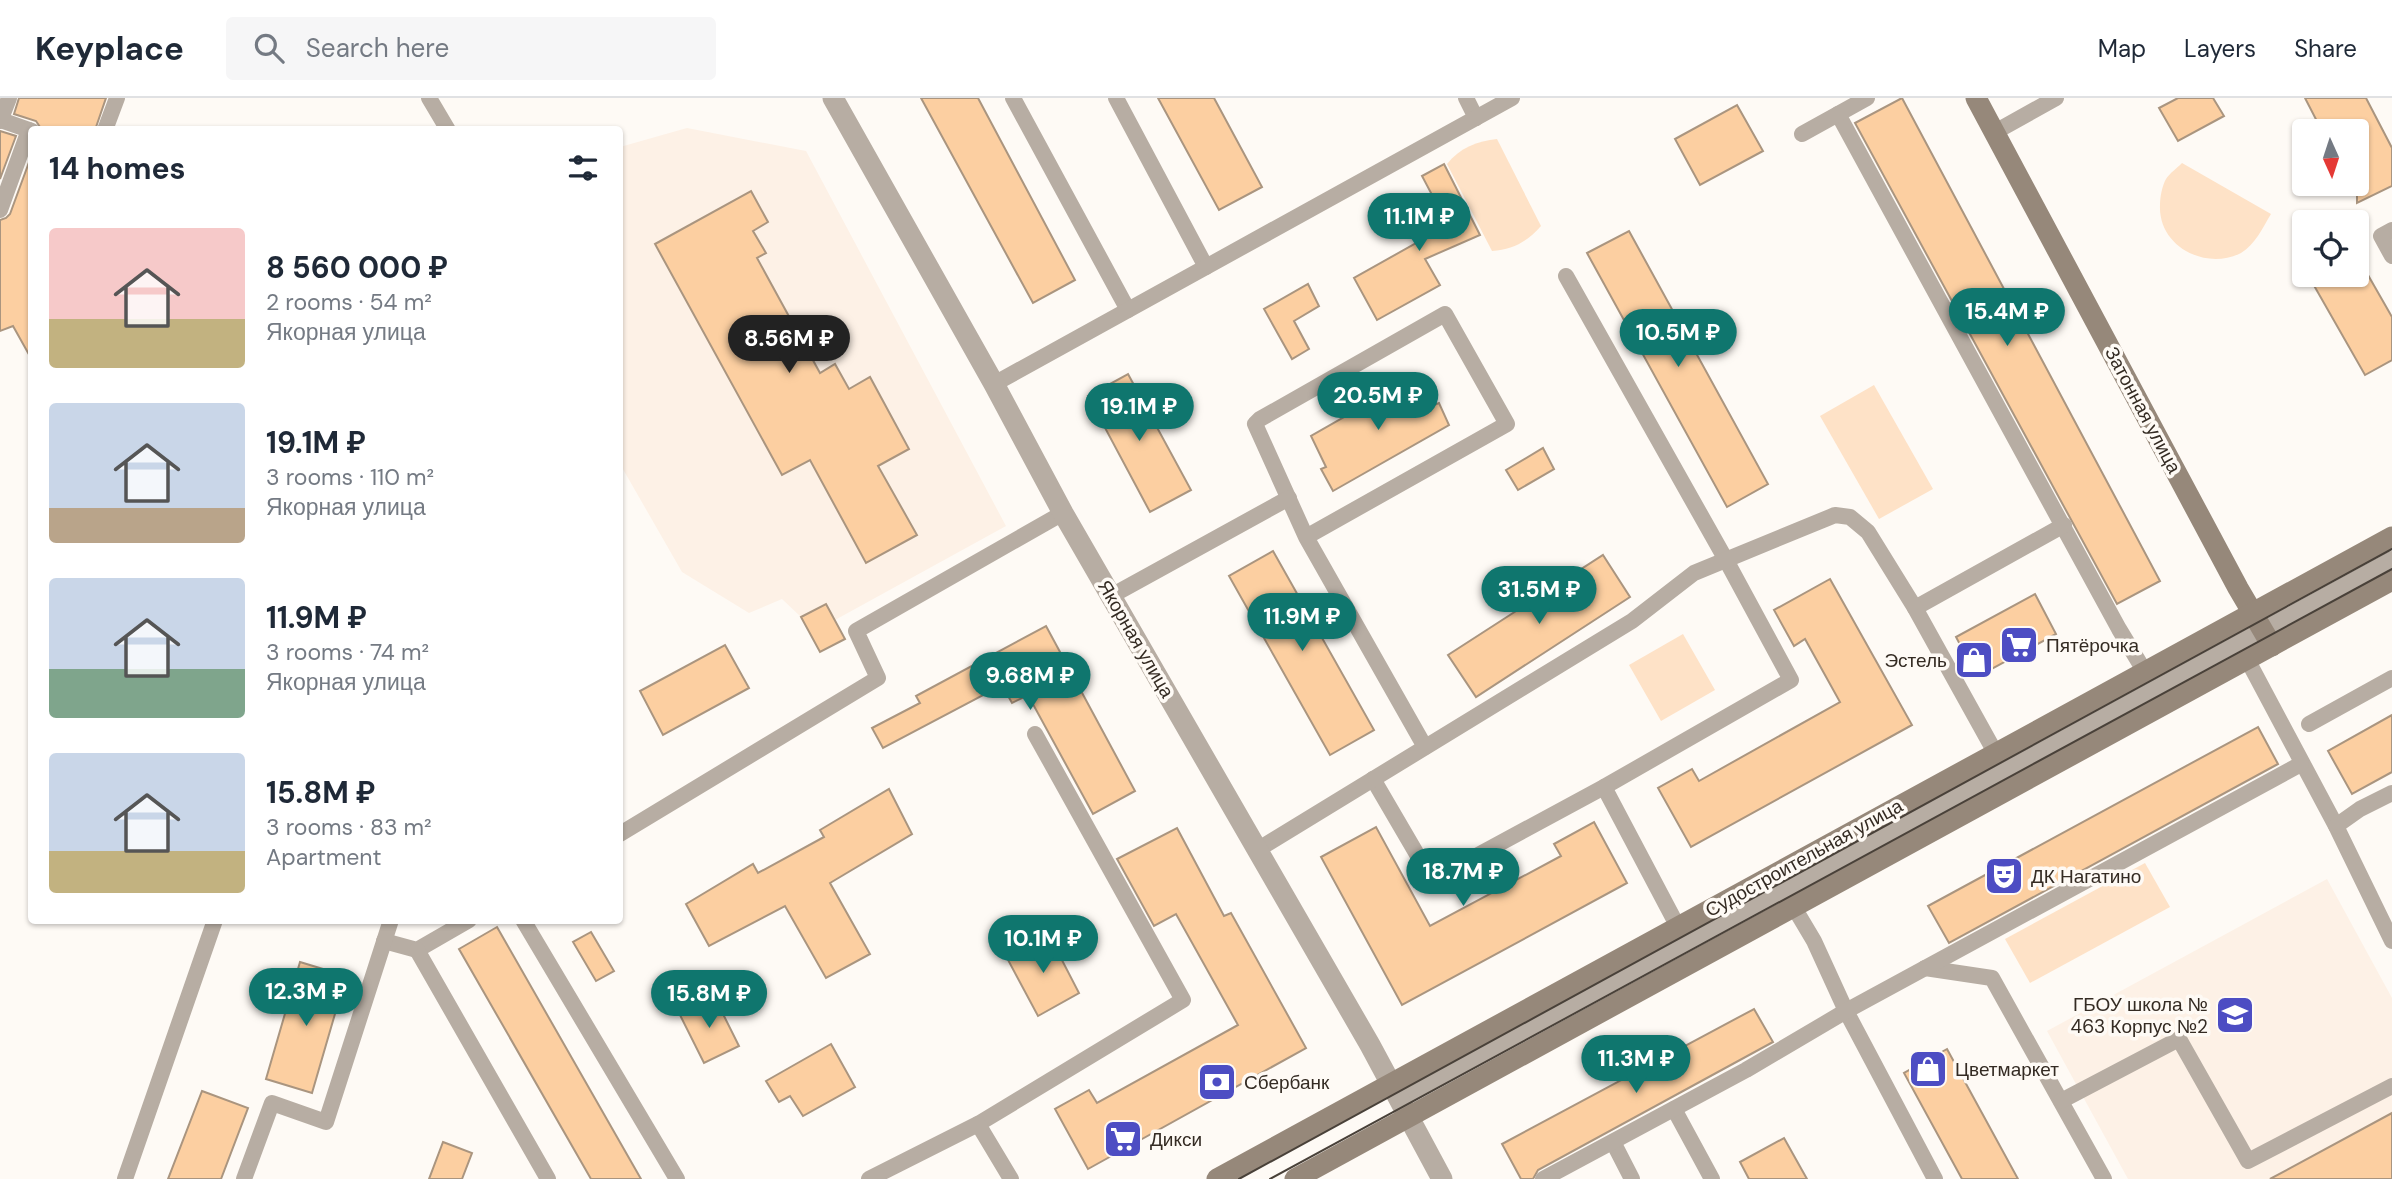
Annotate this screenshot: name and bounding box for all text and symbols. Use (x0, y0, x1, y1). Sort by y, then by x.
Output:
search box (226, 17, 716, 80)
text: Keyplace (35, 27, 184, 70)
icon: search (250, 29, 288, 67)
text: Search here (306, 31, 449, 65)
text: Map (2098, 33, 2146, 64)
text: Layers (2184, 33, 2256, 64)
text: Share (2294, 33, 2357, 64)
north arrow (2292, 119, 2370, 196)
map controls (2292, 119, 2369, 287)
text: 14 homes (49, 149, 186, 188)
icon: filters (564, 149, 602, 187)
pin: 11.1M ₽ (1354, 194, 1484, 253)
text: 11.1M ₽ (1384, 201, 1454, 231)
button: locate (2292, 210, 2369, 287)
text: 8 560 000 ₽ (266, 248, 448, 287)
icon: home (105, 256, 189, 340)
text: 2 rooms · 54 m² (266, 287, 432, 317)
pin: 15.4M ₽ (1942, 288, 2072, 348)
text: 15.4M ₽ (1965, 296, 2049, 326)
pin: 10.5M ₽ (1613, 310, 1743, 369)
pin: 8.56M ₽ (724, 316, 854, 375)
text: Якорная улица (266, 317, 426, 347)
text: 10.5M ₽ (1636, 317, 1720, 347)
text: 8.56M ₽ (744, 323, 834, 353)
street label: Затонная улица (2099, 342, 2187, 478)
pin: 20.5M ₽ (1313, 372, 1443, 432)
text: 20.5M ₽ (1333, 380, 1423, 410)
pin: 19.1M ₽ (1074, 384, 1204, 443)
text: 19.1M ₽ (1101, 391, 1177, 421)
text: 19.1M ₽ (266, 423, 366, 462)
icon: home (105, 431, 189, 515)
text: 3 rooms · 110 m² (266, 462, 434, 492)
text: Якорная улица (266, 492, 426, 522)
pin: 31.5M ₽ (1474, 566, 1604, 626)
text: 31.5M ₽ (1497, 574, 1581, 604)
street label: Якорная улица (1092, 576, 1180, 703)
pin: 11.9M ₽ (1237, 594, 1367, 653)
text: 11.9M ₽ (266, 598, 367, 637)
text: 11.9M ₽ (1263, 601, 1341, 631)
icon: home (105, 606, 189, 690)
supermarket icon: Пятёрочка (1998, 624, 2040, 666)
place label: Пятёрочка (2046, 633, 2140, 658)
text: 3 rooms · 74 m² (266, 637, 429, 667)
shop icon: Эстель (1953, 639, 1995, 681)
place label: Эстель (1884, 648, 1947, 673)
pin: 9.68M ₽ (965, 652, 1095, 712)
text: 9.68M ₽ (986, 660, 1075, 690)
text: Якорная улица (266, 667, 426, 697)
text: 15.8M ₽ (266, 773, 375, 812)
icon: home (105, 781, 189, 865)
street label: Судостроительная улица (1701, 793, 1908, 923)
text: 3 rooms · 83 m² (266, 812, 432, 842)
text: Apartment (266, 842, 381, 872)
pin: 18.7M ₽ (1398, 848, 1528, 908)
theatre icon: ДК Нагатино (1983, 855, 2025, 897)
text: 18.7M ₽ (1422, 856, 1504, 886)
place label: ДК Нагатино (2031, 864, 2141, 889)
pin: 10.1M ₽ (978, 916, 1108, 975)
text: 10.1M ₽ (1004, 923, 1082, 953)
pin: 12.3M ₽ (241, 968, 371, 1028)
pin: 15.8M ₽ (644, 970, 774, 1030)
text: 12.3M ₽ (265, 976, 347, 1006)
text: 15.8M ₽ (667, 978, 751, 1008)
place label: ГБОУ школа № 463 Корпус №2 (2071, 992, 2208, 1039)
school or university icon: ГБОУ школа № 463 Корпус №2 (2214, 994, 2256, 1036)
pin: 11.3M ₽ (1571, 1035, 1701, 1095)
text: 11.3M ₽ (1597, 1043, 1675, 1073)
shop icon: Цветмаркет (1907, 1048, 1949, 1090)
place label: Цветмаркет (1955, 1057, 2059, 1082)
bank icon: Сбербанк (1196, 1061, 1238, 1103)
place label: Сбербанк (1244, 1070, 1330, 1095)
supermarket icon: Дикси (1102, 1118, 1144, 1160)
place label: Дикси (1150, 1127, 1202, 1152)

